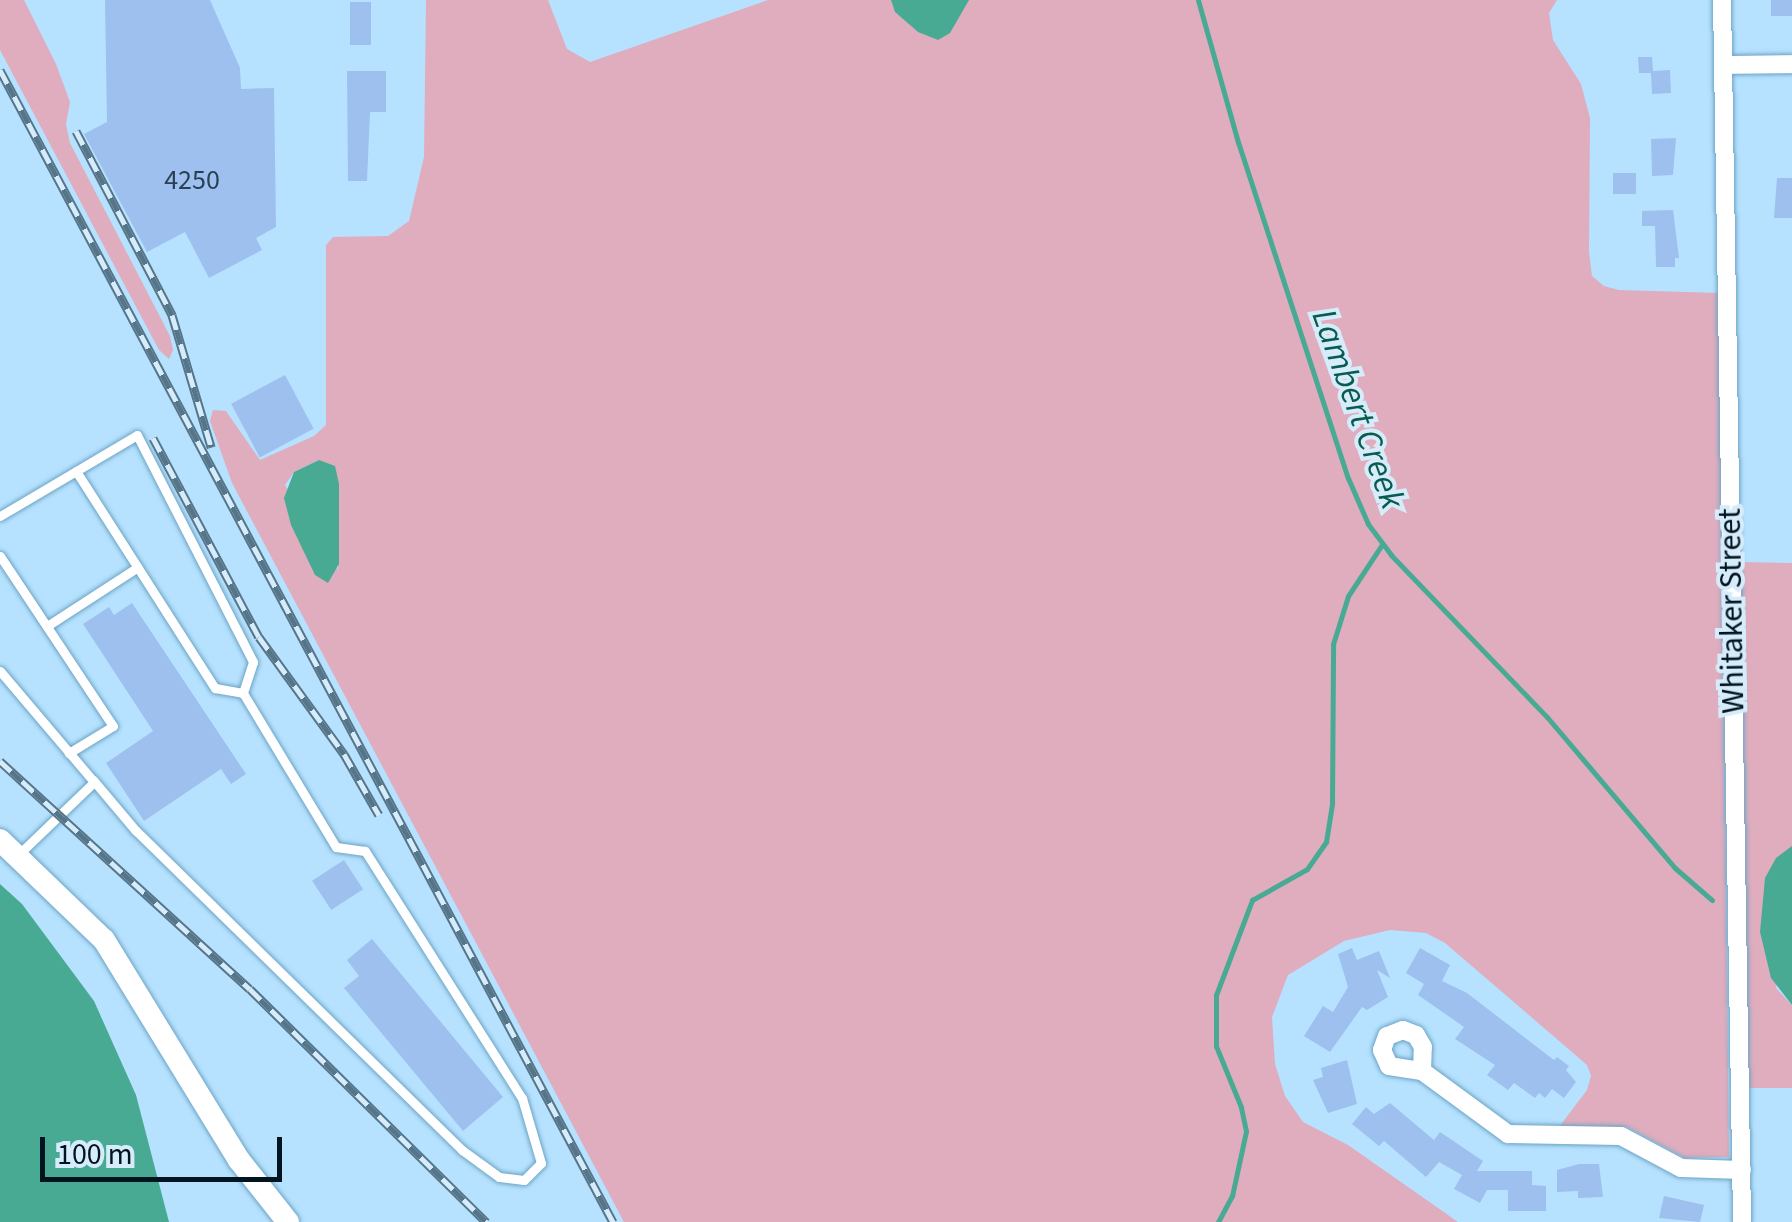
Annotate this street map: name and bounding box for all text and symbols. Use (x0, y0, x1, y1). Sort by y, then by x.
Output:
house number: 4250 (164, 163, 220, 197)
water label: Lambert Creek (1302, 303, 1414, 515)
street label: Whitaker Street (1711, 508, 1753, 714)
scale bar (45, 1117, 288, 1179)
text: 100 m (57, 1133, 133, 1176)

